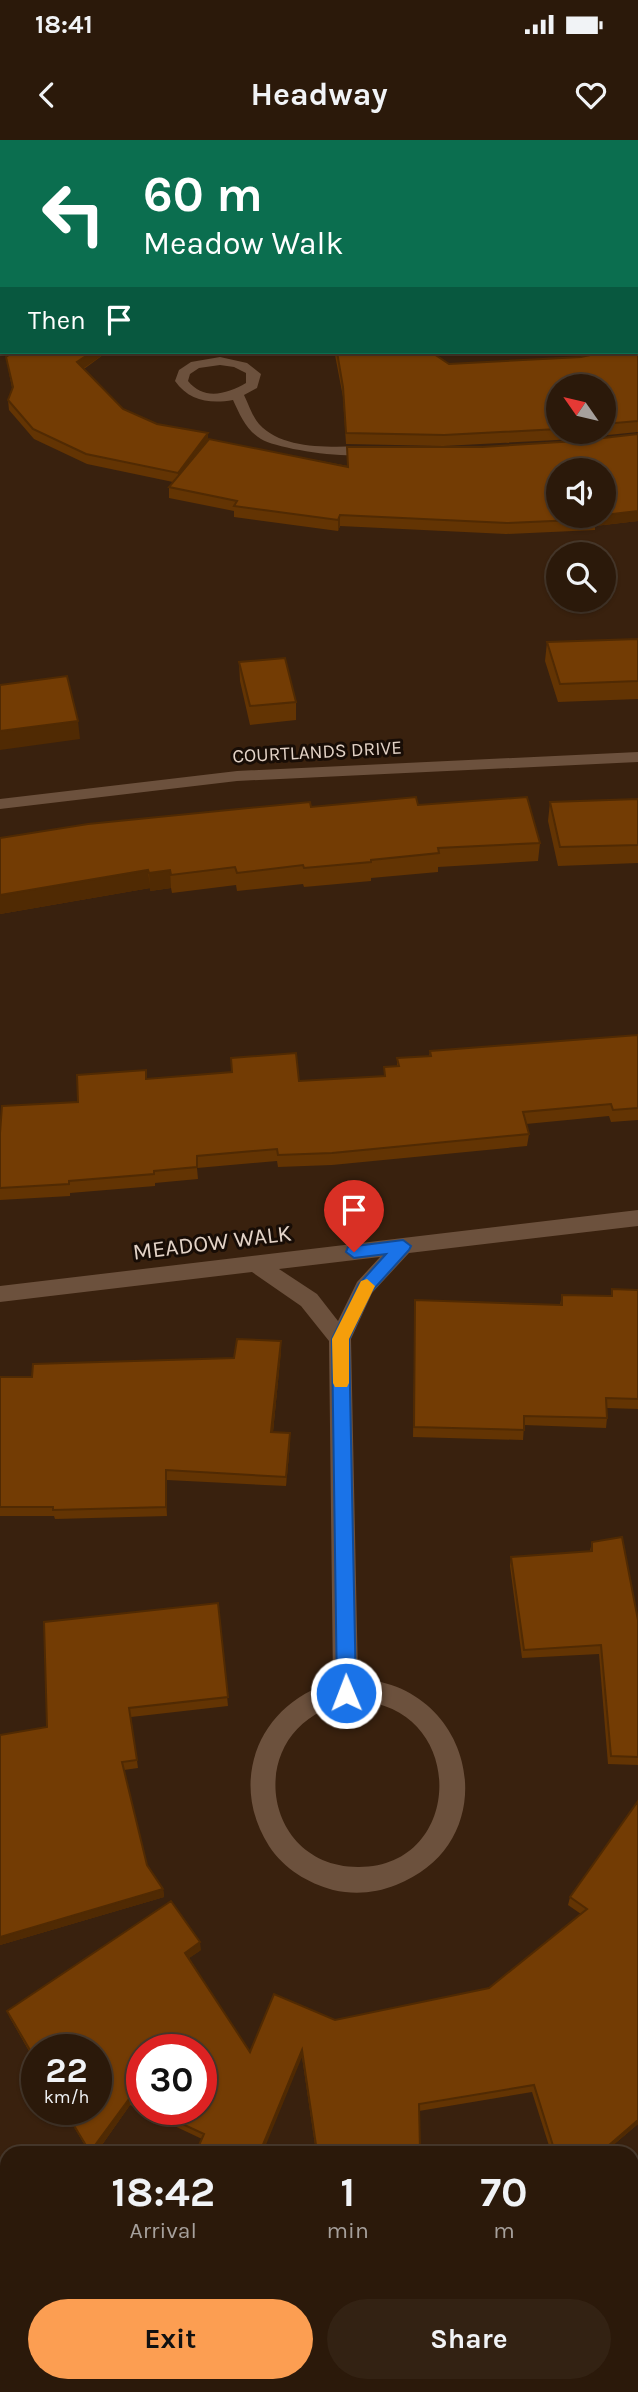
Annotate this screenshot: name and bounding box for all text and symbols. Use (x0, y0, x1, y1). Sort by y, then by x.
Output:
text: 18:41 (35, 9, 93, 40)
icon: back (28, 76, 66, 114)
text: Headway (251, 76, 388, 113)
icon: heart (572, 76, 610, 114)
text: 60 m (143, 166, 263, 223)
icon: left (28, 168, 119, 259)
text: Meadow Walk (143, 225, 344, 262)
icon: arrive (100, 301, 138, 339)
text: Then (28, 305, 86, 336)
north arrow (546, 374, 616, 444)
map controls (546, 374, 616, 612)
button: sound (546, 458, 616, 528)
button: search (546, 542, 616, 612)
street label: COURTLANDS DRIVE (232, 737, 402, 767)
pin (324, 1180, 384, 1252)
icon: arrive (335, 1191, 373, 1229)
street label: MEADOW WALK (131, 1219, 293, 1266)
position arrow (309, 1656, 383, 1730)
speed limit sign: 30 (126, 2034, 217, 2125)
text: 22 (45, 2050, 88, 2091)
text: km/h (44, 2086, 89, 2108)
text: 18:42 (111, 2167, 215, 2217)
text: 1 (340, 2167, 355, 2217)
text: 70 (480, 2167, 528, 2217)
text: Arrival (130, 2217, 197, 2244)
text: min (327, 2217, 369, 2244)
text: m (493, 2217, 515, 2244)
button: Exit (28, 2299, 313, 2379)
button: Share (327, 2299, 611, 2379)

